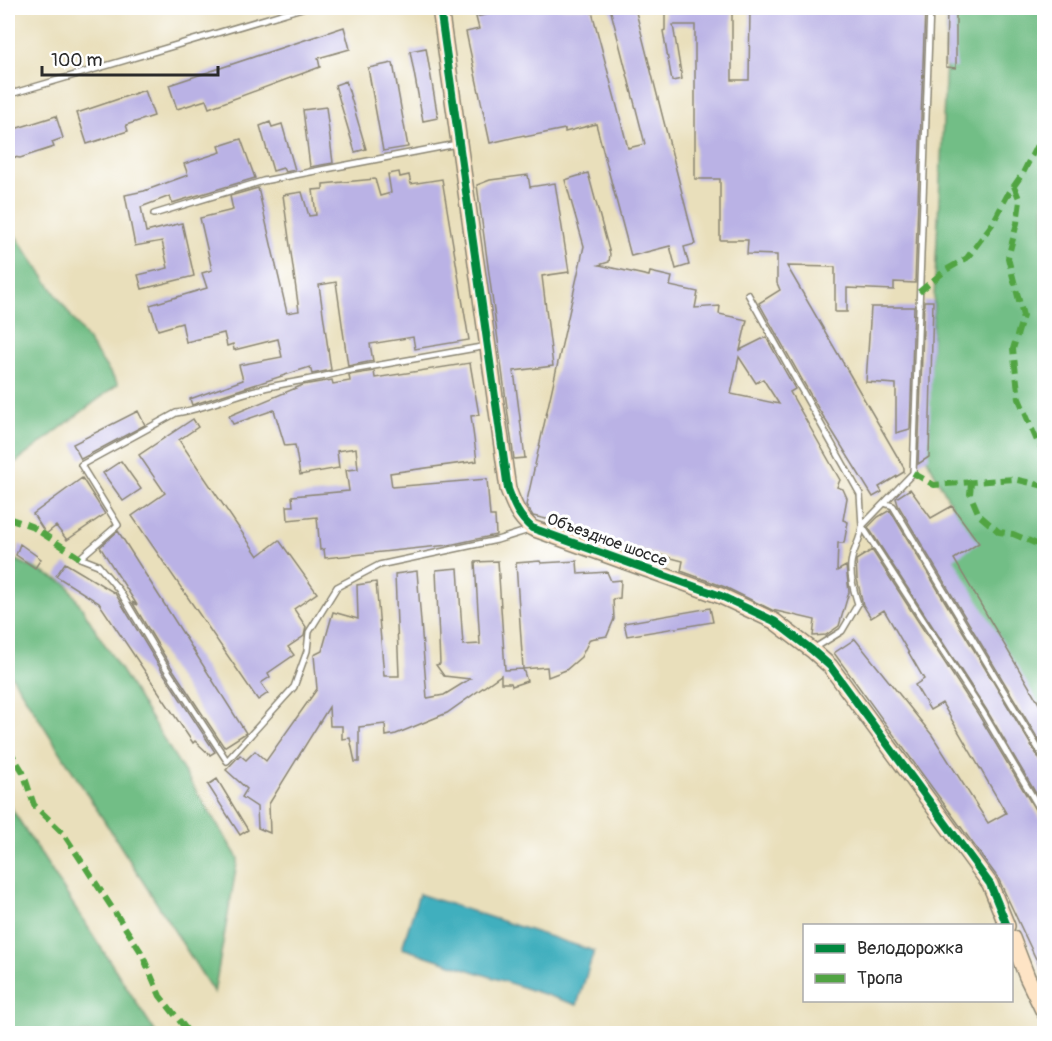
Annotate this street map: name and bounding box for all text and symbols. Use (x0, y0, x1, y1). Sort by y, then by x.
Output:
scale bar (42, 39, 218, 77)
text: 100 m (51, 49, 103, 72)
street label: Объездное шоссе (544, 509, 670, 571)
legend (803, 924, 1013, 1002)
text: Велодорожка (857, 937, 963, 960)
text: Тропа (857, 967, 903, 990)

